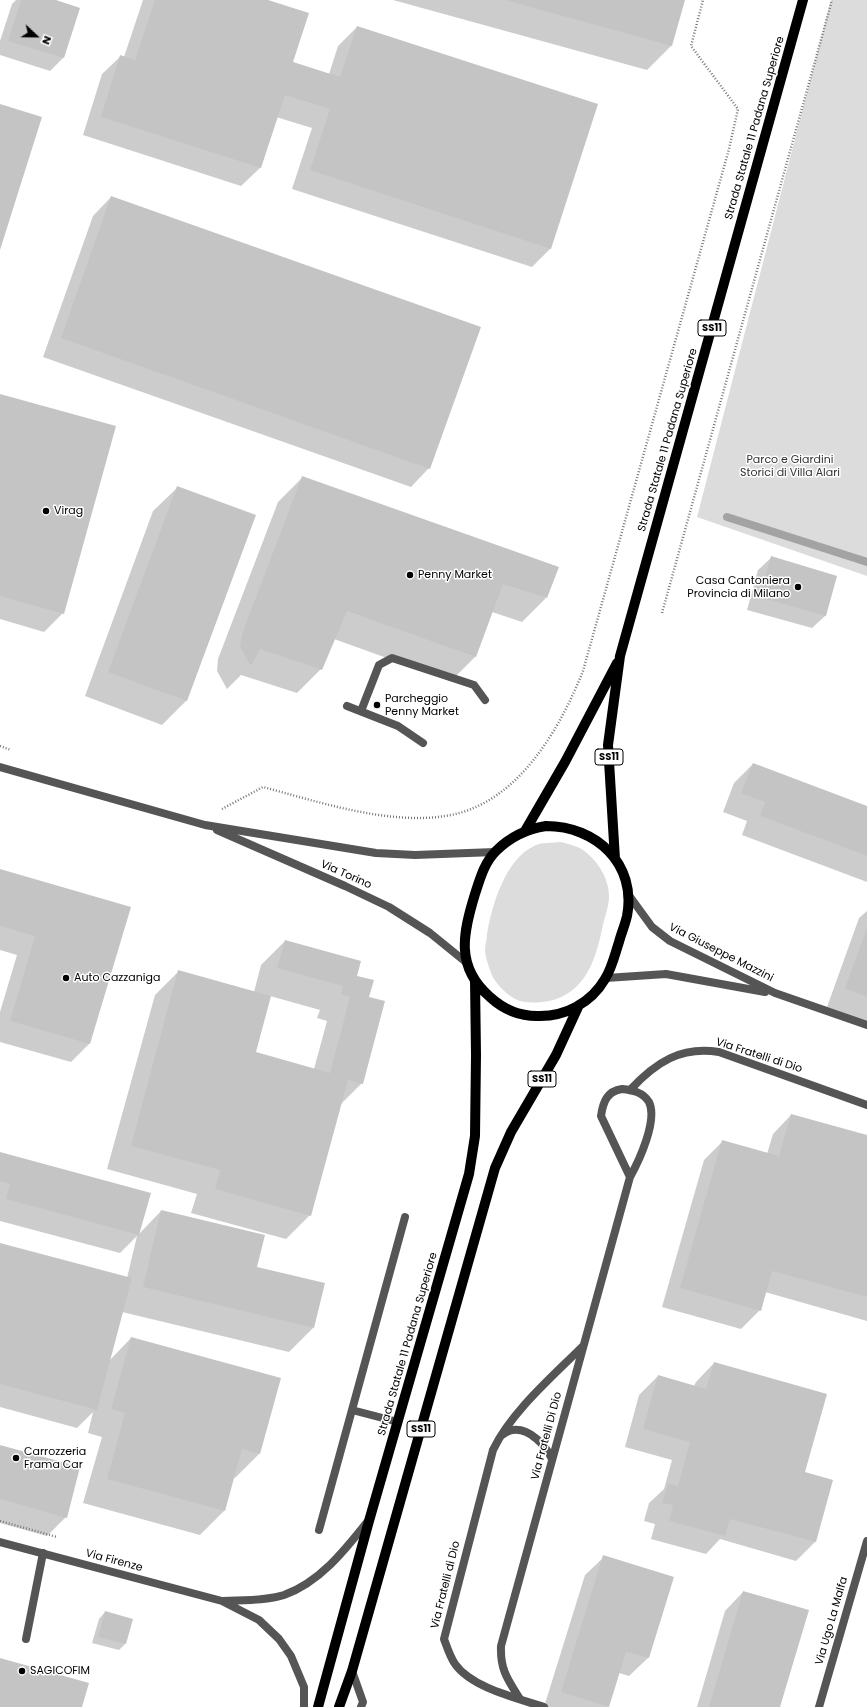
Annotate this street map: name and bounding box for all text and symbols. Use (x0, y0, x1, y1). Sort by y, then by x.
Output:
north arrow (16, 16, 56, 56)
text: N (38, 34, 56, 47)
street label: Strada Statale 11 Padana Superiore (722, 35, 788, 221)
road number: SS11 (698, 320, 726, 336)
street label: Strada Statale 11 Padana Superiore (635, 347, 701, 533)
park label: Parco e Giardini Storici di Villa Alari (740, 453, 840, 479)
place label: Virag (54, 504, 83, 518)
marker: Virag (41, 506, 51, 516)
place label: Penny Market (418, 568, 492, 582)
marker: Penny Market (405, 570, 415, 580)
place label: Casa Cantoniera Provincia di Milano (687, 574, 790, 600)
marker: Casa Cantoniera Provincia di Milano (793, 582, 803, 592)
place label: Parcheggio Penny Market (385, 692, 459, 718)
marker: Parcheggio Penny Market (372, 700, 382, 710)
road number: SS11 (595, 749, 623, 765)
street label: Via Torino (318, 858, 374, 892)
street label: Via Giuseppe Mazzini (667, 921, 775, 985)
place label: Auto Cazzaniga (74, 971, 160, 985)
marker: Auto Cazzaniga (61, 973, 71, 983)
street label: Via Fratelli di Dio (714, 1036, 804, 1076)
road number: SS11 (528, 1071, 556, 1087)
street label: Strada Statale 11 Padana Superiore (375, 1251, 441, 1437)
street label: Via Fratelli Di Dio (529, 1391, 565, 1481)
road number: SS11 (407, 1421, 435, 1437)
place label: Carrozzeria Frama Car (24, 1445, 86, 1471)
marker: Carrozzeria Frama Car (11, 1453, 21, 1463)
street label: Via Fratelli di Dio (429, 1540, 463, 1630)
street label: Via Firenze (84, 1547, 144, 1575)
street label: Via Ugo La Malfa (813, 1575, 851, 1667)
place label: SAGICOFIM (30, 1664, 90, 1678)
marker: SAGICOFIM (17, 1666, 27, 1676)

